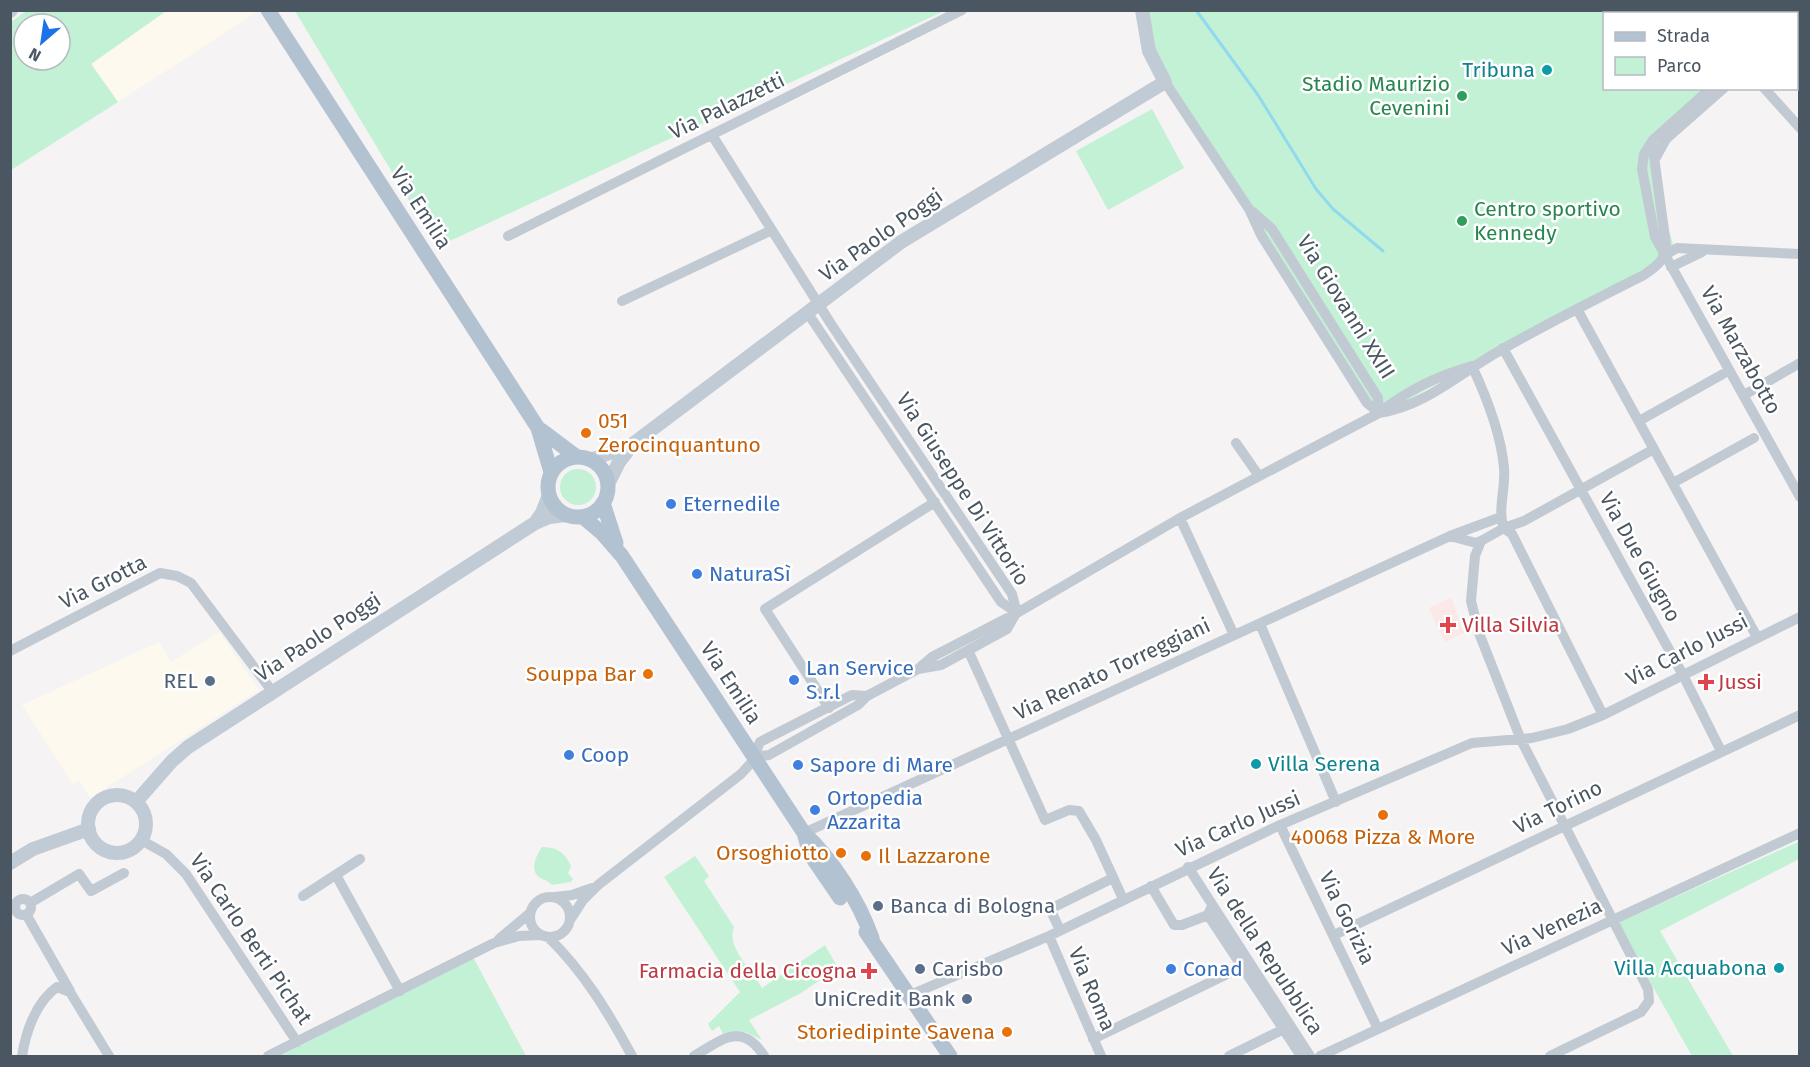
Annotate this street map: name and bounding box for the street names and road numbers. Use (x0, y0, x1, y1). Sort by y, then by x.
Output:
street label: Via Palazzetti (665, 67, 789, 145)
street label: Via Emilia (385, 162, 457, 254)
street label: Via Paolo Poggi (814, 183, 948, 287)
street label: Via Giovanni XXIII (1291, 230, 1401, 384)
street label: Via Marzabotto (1695, 281, 1787, 419)
street label: Via Giuseppe Di Vittorio (891, 387, 1035, 591)
street label: Via Due Giugno (1594, 488, 1686, 626)
street label: Via Grotta (55, 549, 151, 615)
street label: Via Paolo Poggi (250, 587, 386, 687)
street label: Via Carlo Jussi (1622, 608, 1752, 692)
street label: Via Renato Torreggiani (1010, 612, 1214, 726)
street label: Via Emilia (695, 637, 767, 729)
street label: Via Torino (1510, 774, 1606, 840)
street label: Via Carlo Jussi (1172, 785, 1304, 863)
street label: Via Carlo Berti Pichat (184, 849, 318, 1030)
street label: Via della Repubblica (1201, 862, 1329, 1040)
street label: Via Gorizia (1313, 867, 1381, 969)
street label: Via Venezia (1498, 893, 1606, 961)
street label: Via Roma (1063, 943, 1121, 1035)

